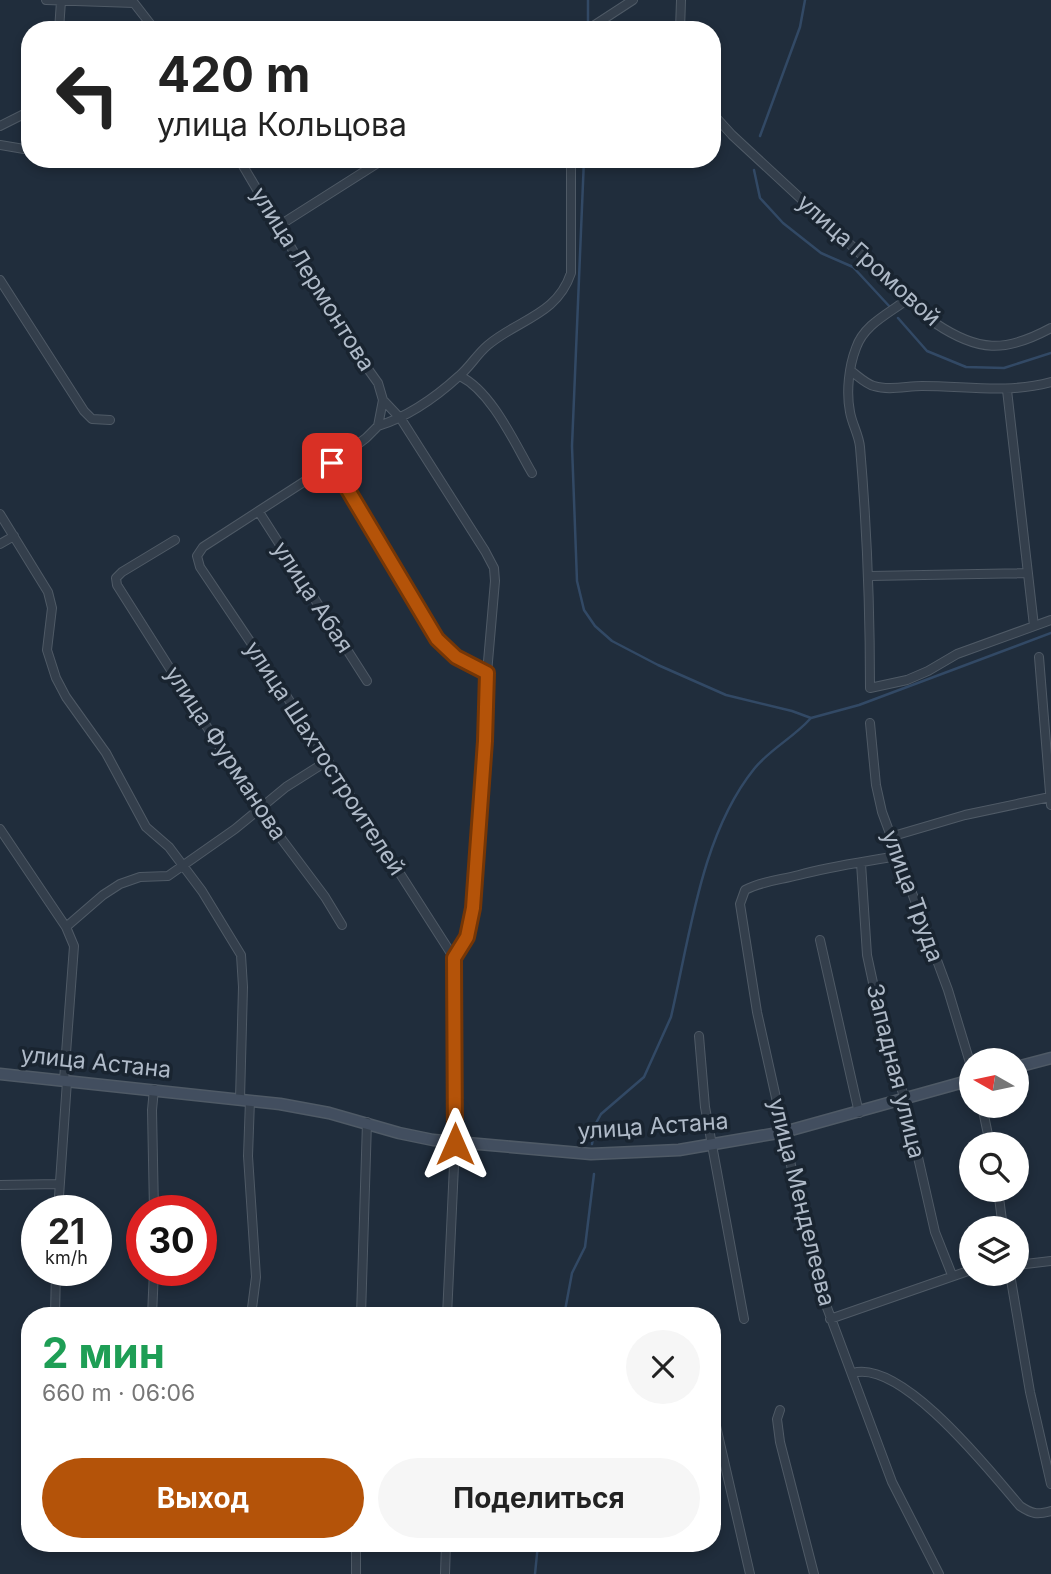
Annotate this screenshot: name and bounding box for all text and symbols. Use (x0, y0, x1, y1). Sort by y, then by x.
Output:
text: 420 m (157, 45, 310, 104)
icon: left (42, 49, 133, 140)
text: улица Кольцова (157, 105, 407, 144)
street label: улица Лермонтова (245, 182, 381, 376)
street label: улица Громовой (791, 188, 947, 332)
pin (302, 433, 362, 493)
icon: arrive (313, 444, 351, 482)
street label: улица Абая (267, 536, 359, 658)
street label: улица Шахтостроителей (239, 636, 411, 880)
street label: улица Фурманова (159, 661, 293, 845)
street label: улица Труда (876, 826, 950, 966)
street label: Западная улица (861, 981, 931, 1161)
street label: улица Астана (19, 1040, 173, 1084)
north arrow (959, 1048, 1029, 1118)
map controls (959, 1048, 1029, 1286)
street label: улица Менделеева (763, 1095, 841, 1309)
position arrow (418, 1107, 492, 1181)
street label: улица Астана (577, 1107, 729, 1145)
button: search (959, 1132, 1029, 1202)
speed limit sign: 30 (126, 1195, 217, 1286)
text: 21 (48, 1210, 85, 1252)
button: layers (959, 1216, 1029, 1286)
text: km/h (45, 1247, 88, 1268)
text: 2 мин (42, 1327, 165, 1378)
button: close (626, 1330, 700, 1404)
text: 660 m · 06:06 (42, 1379, 195, 1407)
button: Выход (42, 1458, 364, 1538)
button: Поделиться (378, 1458, 700, 1538)

